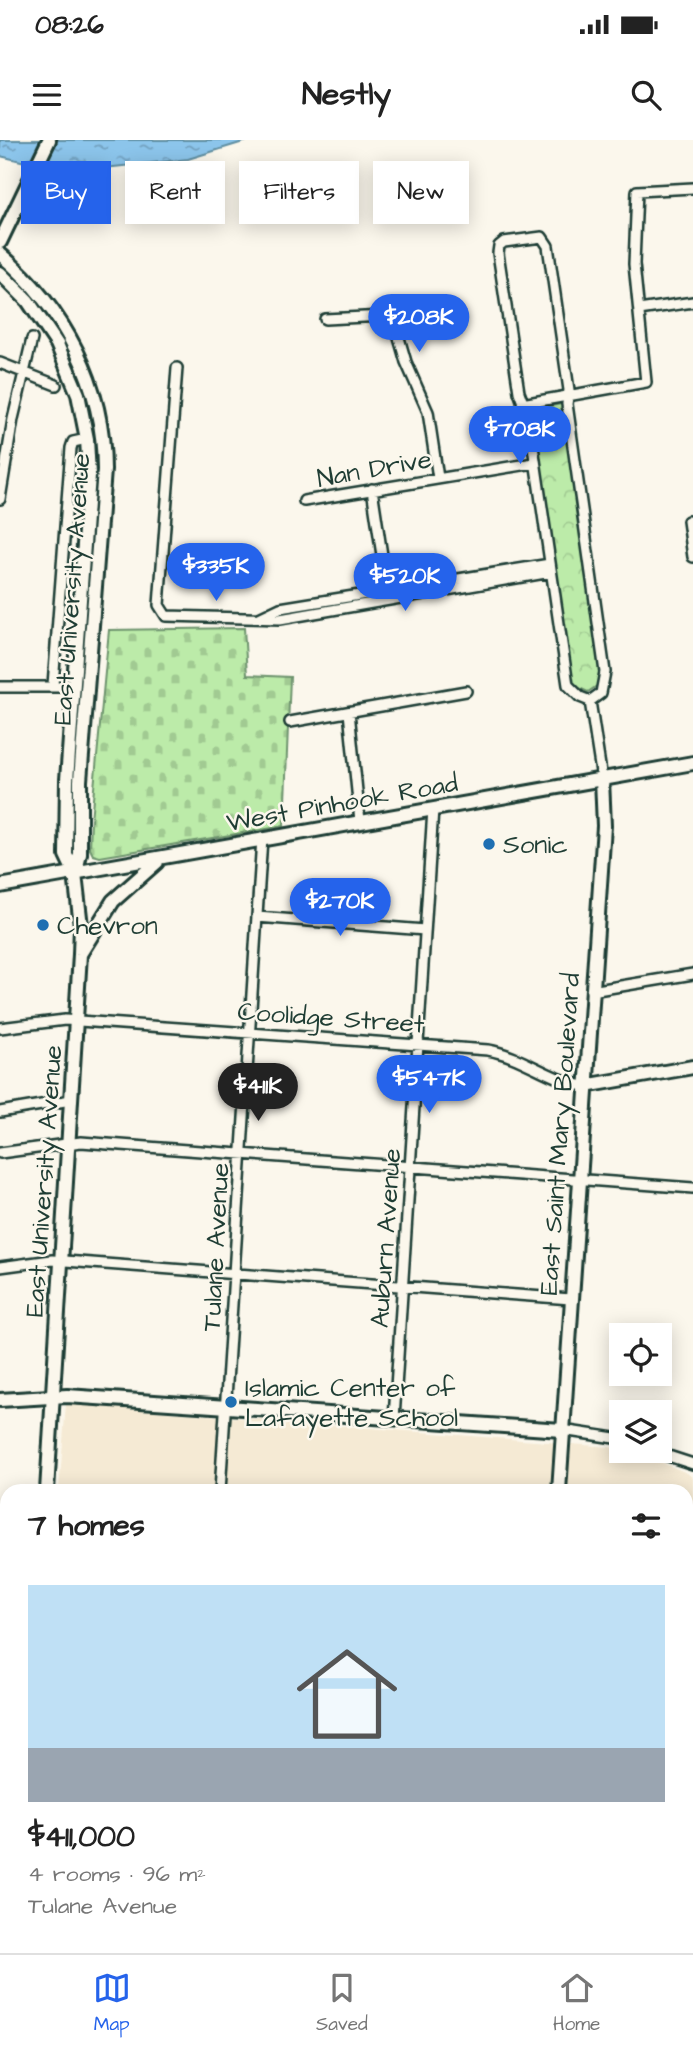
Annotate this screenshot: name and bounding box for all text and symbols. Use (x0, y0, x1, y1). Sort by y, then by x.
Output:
text: 08:26 (35, 7, 104, 43)
text: Nestly (302, 72, 391, 117)
icon: menu (28, 76, 66, 114)
icon: search (627, 76, 665, 114)
chip: Buy (21, 161, 111, 224)
chip: Rent (125, 161, 225, 224)
chip: Filters (239, 161, 359, 224)
chip: New (373, 161, 469, 224)
pin: $208K (370, 294, 468, 354)
text: $208K (384, 301, 454, 333)
pin: $708K (471, 406, 569, 466)
text: $708K (485, 413, 555, 445)
street label: Nan Drive (314, 441, 434, 497)
street label: East University Avenue (45, 452, 101, 726)
pin: $335K (167, 544, 265, 603)
text: $335K (183, 550, 249, 582)
pin: $520K (356, 554, 454, 613)
text: $520K (370, 560, 440, 592)
street label: West Pinhook Road (224, 765, 461, 841)
place label: Sonic (503, 827, 568, 863)
marker: Sonic (481, 836, 497, 852)
pin: $270K (291, 878, 389, 938)
text: $270K (306, 885, 374, 917)
place label: Chevron (57, 908, 158, 944)
marker: Chevron (35, 917, 51, 933)
street label: East Saint Mary Boulevard (531, 972, 591, 1297)
street label: Coolidge Street (236, 994, 426, 1045)
street label: East University Avenue (17, 1044, 73, 1318)
pin: $547K (380, 1056, 478, 1115)
text: $547K (393, 1062, 465, 1094)
pin: $411K (209, 1063, 307, 1123)
text: $411K (234, 1070, 282, 1102)
street label: Auburn Avenue (362, 1147, 410, 1329)
street label: Tulane Avenue (194, 1162, 238, 1332)
map controls (609, 1323, 672, 1463)
button: locate (609, 1323, 672, 1386)
place label: Islamic Center of Lafayette School (245, 1370, 458, 1438)
marker: Islamic Center of Lafayette School (223, 1394, 239, 1410)
button: layers (609, 1400, 672, 1463)
text: 7 homes (28, 1505, 145, 1547)
icon: filters (627, 1507, 665, 1545)
icon: home (284, 1631, 410, 1757)
text: $411,000 (28, 1816, 135, 1858)
text: 4 rooms · 96 m² (28, 1858, 206, 1890)
text: Tulane Avenue (28, 1890, 177, 1922)
tab: Map (93, 1969, 131, 2038)
tab: Saved (316, 1969, 368, 2038)
tab: Home (553, 1969, 600, 2038)

